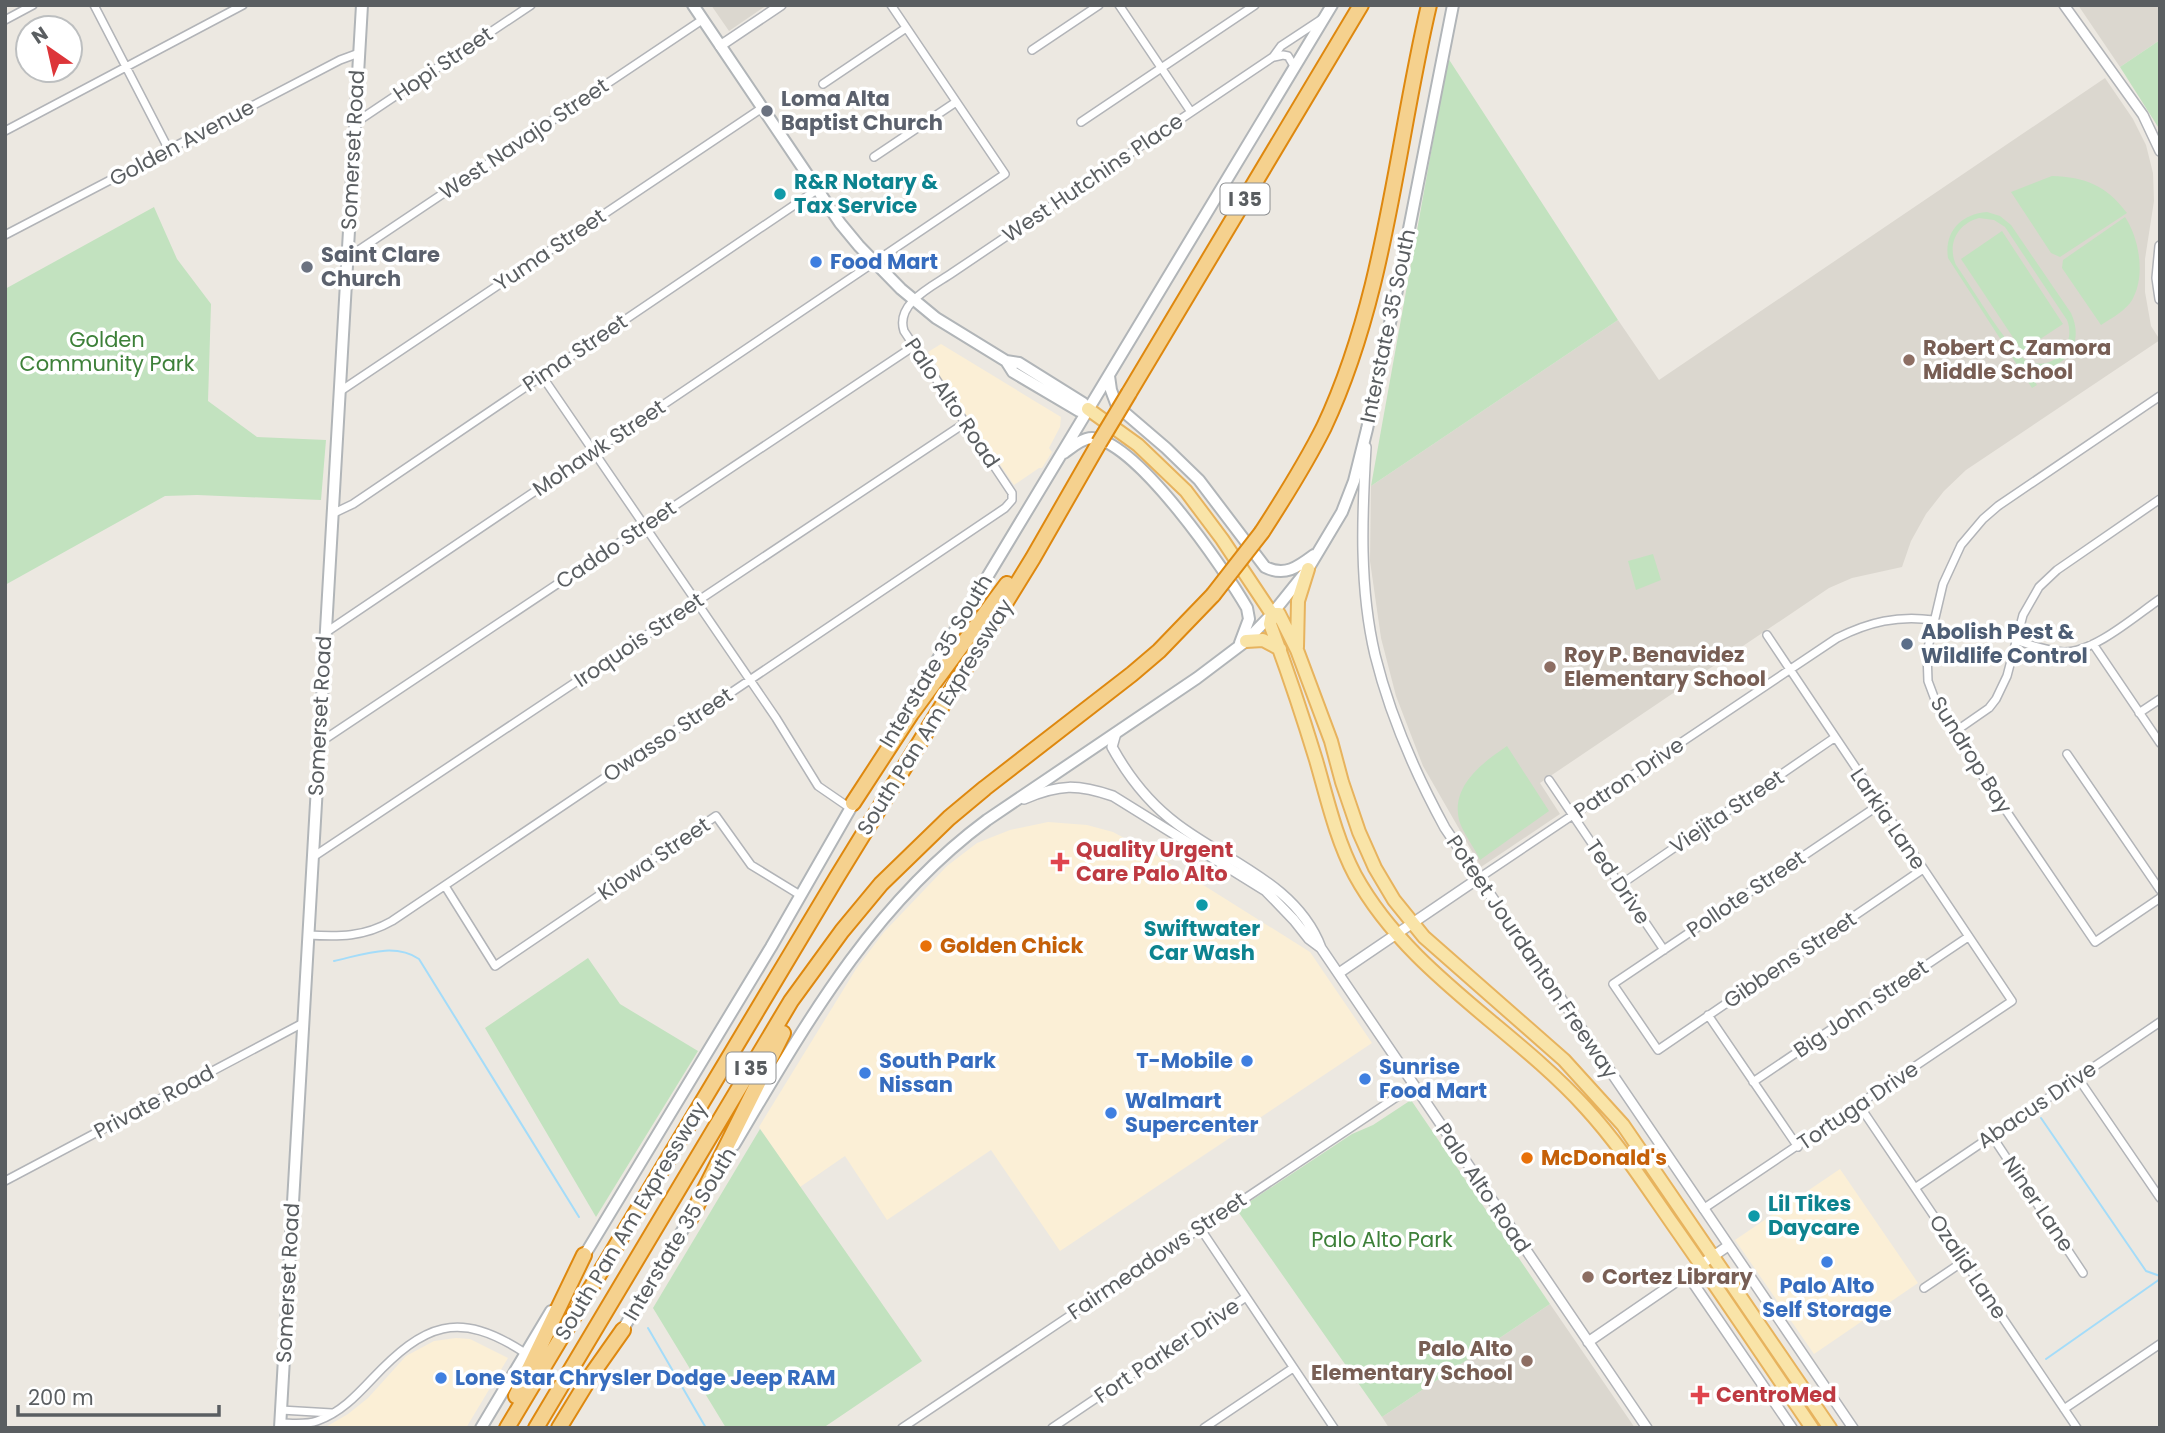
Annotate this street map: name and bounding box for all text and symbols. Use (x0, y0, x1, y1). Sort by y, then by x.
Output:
north arrow (14, 14, 84, 84)
text: N (26, 20, 53, 51)
street label: Hopi Street (387, 20, 498, 108)
street label: Somerset Road (334, 69, 371, 231)
street label: West Navajo Street (433, 71, 614, 206)
place label: Loma Alta Baptist Church (781, 84, 943, 137)
street label: Golden Avenue (104, 92, 259, 193)
marker: Loma Alta Baptist Church (759, 103, 775, 119)
street label: West Hutchins Place (997, 106, 1189, 249)
place label: R&R Notary & Tax Service (794, 167, 938, 220)
road number: I 35 (1220, 183, 1270, 214)
marker: R&R Notary & Tax Service (772, 186, 788, 202)
street label: Yuma Street (488, 202, 611, 298)
street label: Interstate 35 South (1353, 226, 1422, 426)
place label: Saint Clare Church (321, 240, 440, 293)
place label: Food Mart (830, 247, 938, 276)
marker: Food Mart (808, 254, 824, 270)
marker: Saint Clare Church (299, 259, 315, 275)
street label: Pima Street (517, 307, 633, 398)
park label: Golden Community Park (19, 325, 195, 378)
street label: Palo Alto Road (898, 332, 1007, 473)
place label: Robert C. Zamora Middle School (1923, 333, 2111, 386)
marker: Robert C. Zamora Middle School (1901, 352, 1917, 368)
street label: Mohawk Street (527, 392, 671, 503)
street label: Caddo Street (550, 494, 682, 596)
street label: Interstate 35 South (872, 569, 999, 753)
street label: Iroquois Street (568, 585, 709, 694)
street label: South Pan Am Expressway (850, 593, 1019, 840)
place label: Abolish Pest & Wildlife Control (1921, 617, 2088, 670)
street label: Somerset Road (301, 635, 338, 797)
marker: Abolish Pest & Wildlife Control (1899, 636, 1915, 652)
place label: Roy P. Benavidez Elementary School (1564, 640, 1766, 693)
marker: Roy P. Benavidez Elementary School (1542, 659, 1558, 675)
street label: Owasso Street (597, 681, 738, 789)
street label: Sundrop Bay (1924, 690, 2019, 819)
street label: Patron Drive (1568, 730, 1689, 825)
street label: Larkia Lane (1844, 762, 1933, 875)
street label: Viejita Street (1664, 763, 1789, 860)
street label: Kiowa Street (592, 810, 716, 907)
street label: Poteet Jourdanton Freeway (1440, 829, 1625, 1084)
street label: Ted Drive (1579, 833, 1658, 930)
place label: Quality Urgent Care Palo Alto (1076, 835, 1233, 888)
street label: Pollote Street (1681, 843, 1811, 944)
marker: Quality Urgent Care Palo Alto (1050, 852, 1070, 872)
marker: Swiftwater Car Wash (1194, 897, 1210, 913)
street label: Gibbens Street (1718, 904, 1862, 1015)
place label: Swiftwater Car Wash (1144, 914, 1260, 967)
place label: Golden Chick (940, 931, 1083, 960)
marker: Golden Chick (918, 938, 934, 954)
street label: Big John Street (1788, 953, 1934, 1064)
place label: South Park Nissan (879, 1046, 996, 1099)
place label: T-Mobile (1136, 1046, 1233, 1075)
road number: I 35 (726, 1052, 776, 1084)
place label: Sunrise Food Mart (1379, 1052, 1487, 1105)
marker: T-Mobile (1239, 1053, 1255, 1069)
street label: Tortuga Drive (1791, 1054, 1924, 1157)
street label: Abacus Drive (1971, 1054, 2102, 1155)
street label: Private Road (89, 1058, 219, 1145)
marker: South Park Nissan (857, 1065, 873, 1081)
marker: Sunrise Food Mart (1357, 1071, 1373, 1087)
place label: Walmart Supercenter (1125, 1086, 1259, 1139)
street label: South Pan Am Expressway (548, 1096, 714, 1346)
marker: Walmart Supercenter (1103, 1105, 1119, 1121)
street label: Palo Alto Road (1429, 1117, 1538, 1258)
street label: Interstate 35 South (616, 1142, 743, 1326)
place label: McDonald's (1541, 1143, 1667, 1172)
marker: McDonald's (1519, 1150, 1535, 1166)
street label: Niner Lane (1996, 1150, 2081, 1257)
street label: Fairmeadows Street (1062, 1185, 1252, 1326)
place label: Lil Tikes Daycare (1768, 1189, 1860, 1242)
street label: Somerset Road (269, 1202, 306, 1364)
marker: Lil Tikes Daycare (1746, 1208, 1762, 1224)
street label: Ozalid Lane (1923, 1209, 2014, 1325)
park label: Palo Alto Park (1311, 1225, 1453, 1254)
marker: Palo Alto Self Storage (1819, 1254, 1835, 1270)
place label: Cortez Library (1602, 1262, 1753, 1291)
marker: Cortez Library (1580, 1269, 1596, 1285)
place label: Palo Alto Self Storage (1762, 1271, 1892, 1324)
street label: Fort Parker Drive (1088, 1291, 1245, 1410)
place label: Palo Alto Elementary School (1311, 1334, 1513, 1387)
marker: Palo Alto Elementary School (1519, 1353, 1535, 1369)
place label: Lone Star Chrysler Dodge Jeep RAM (455, 1363, 836, 1392)
marker: Lone Star Chrysler Dodge Jeep RAM (433, 1370, 449, 1386)
scale bar (18, 1374, 219, 1418)
place label: CentroMed (1716, 1380, 1836, 1409)
text: 200 m (28, 1383, 94, 1412)
marker: CentroMed (1690, 1385, 1710, 1405)

